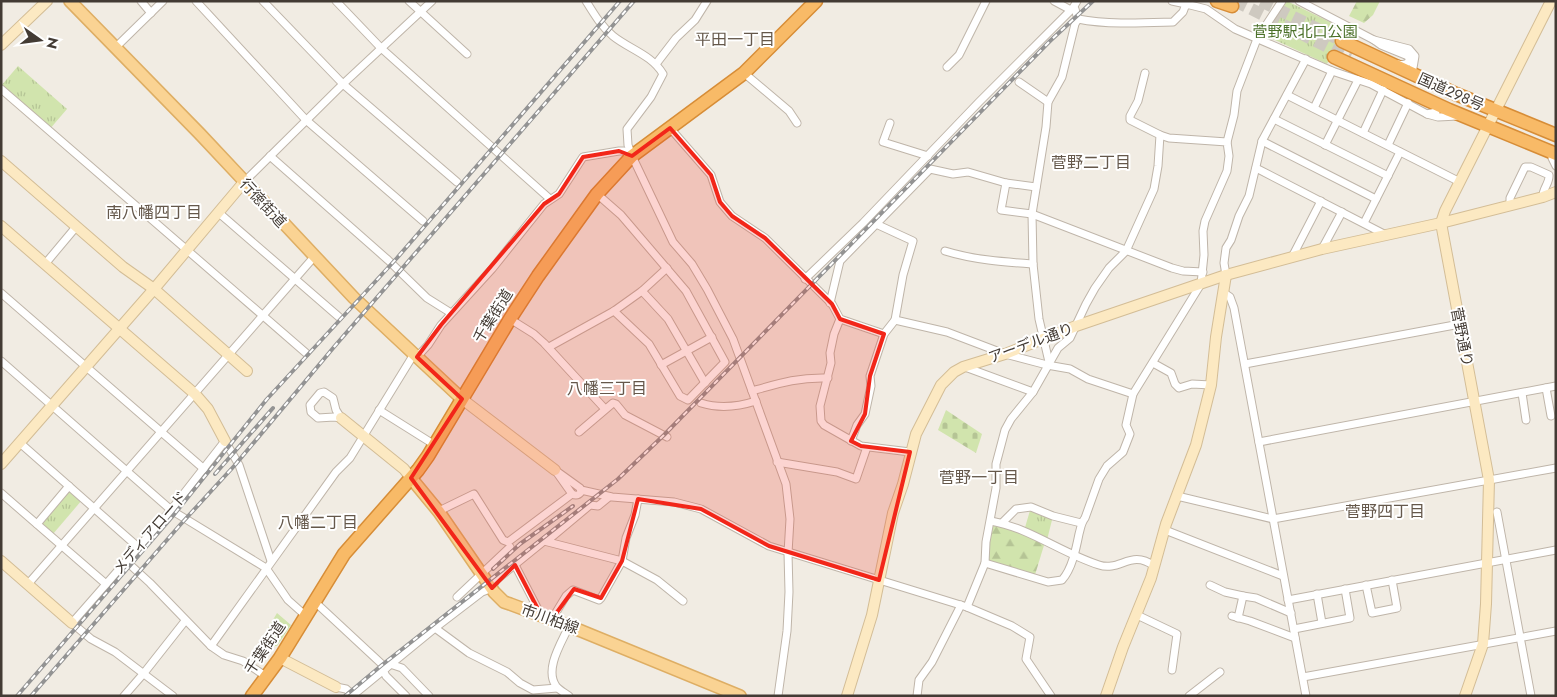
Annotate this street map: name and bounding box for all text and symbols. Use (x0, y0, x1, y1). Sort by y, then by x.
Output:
north arrow (15, 15, 65, 65)
park label: 菅野駅北口公園 (1252, 21, 1358, 43)
district label: 平田一丁目 (695, 28, 775, 51)
text: N (42, 35, 64, 51)
street label: 国道298号 (1414, 68, 1488, 116)
district label: 菅野二丁目 (1051, 151, 1131, 174)
street label: 行徳街道 (234, 174, 292, 232)
district label: 南八幡四丁目 (106, 201, 202, 224)
street label: 千葉街道 (468, 285, 518, 347)
street label: 菅野通り (1445, 305, 1479, 369)
street label: アーデル通り (985, 317, 1077, 369)
district label: 八幡三丁目 (567, 377, 647, 400)
district label: 菅野一丁目 (939, 466, 1019, 489)
street label: メディアロード (108, 487, 192, 579)
district label: 菅野四丁目 (1345, 500, 1425, 523)
district label: 八幡二丁目 (278, 511, 358, 534)
street label: 市川柏線 (518, 598, 582, 640)
street label: 千葉街道 (239, 617, 291, 679)

